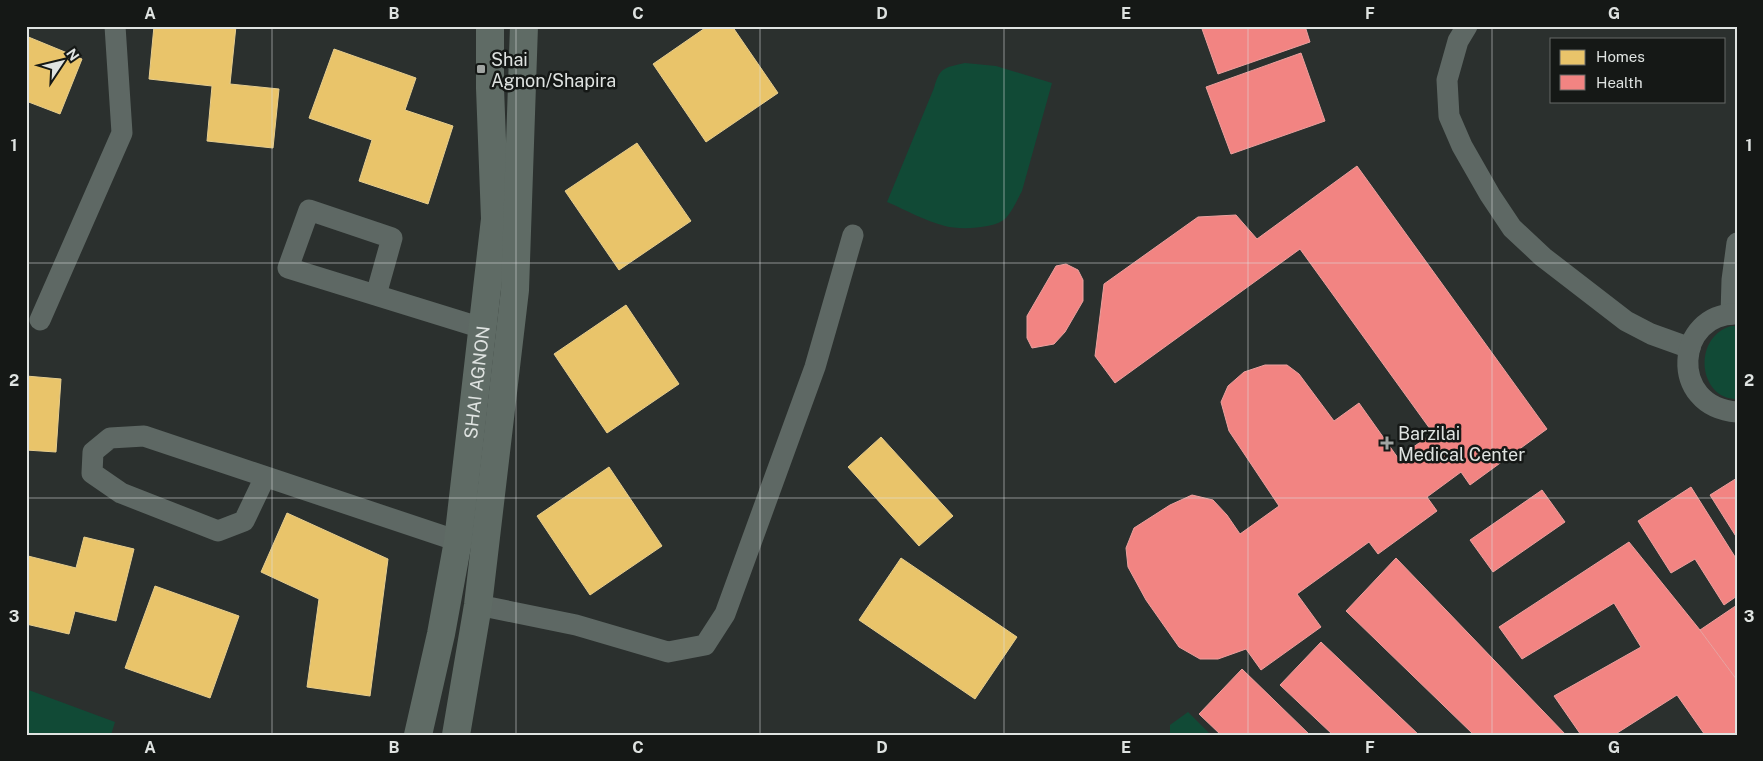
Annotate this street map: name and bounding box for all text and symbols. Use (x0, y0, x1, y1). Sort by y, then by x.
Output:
text: A (144, 4, 156, 23)
text: B (389, 4, 400, 23)
text: C (632, 4, 644, 23)
text: D (876, 4, 888, 23)
text: E (1121, 4, 1131, 23)
text: F (1365, 4, 1375, 23)
text: G (1608, 4, 1620, 23)
north arrow (38, 38, 88, 88)
legend (1550, 38, 1726, 102)
text: N (63, 45, 82, 64)
text: Homes (1596, 48, 1645, 65)
place label: Shai Agnon/Shapira (491, 49, 616, 91)
marker: Shai Agnon/Shapira (475, 63, 487, 75)
text: Health (1596, 74, 1643, 91)
text: 1 (11, 136, 17, 155)
text: 1 (1746, 136, 1752, 155)
street label: SHAI AGNON (459, 324, 493, 440)
text: 2 (9, 371, 19, 390)
text: 2 (1744, 371, 1754, 390)
place label: Barzilai Medical Center (1398, 423, 1525, 465)
marker: Barzilai Medical Center (1380, 436, 1394, 450)
text: 3 (9, 607, 19, 626)
text: 3 (1744, 607, 1754, 626)
text: A (144, 738, 156, 757)
text: B (389, 738, 400, 757)
text: C (632, 738, 644, 757)
text: D (876, 738, 888, 757)
text: E (1121, 738, 1131, 757)
text: F (1365, 738, 1375, 757)
text: G (1608, 738, 1620, 757)

